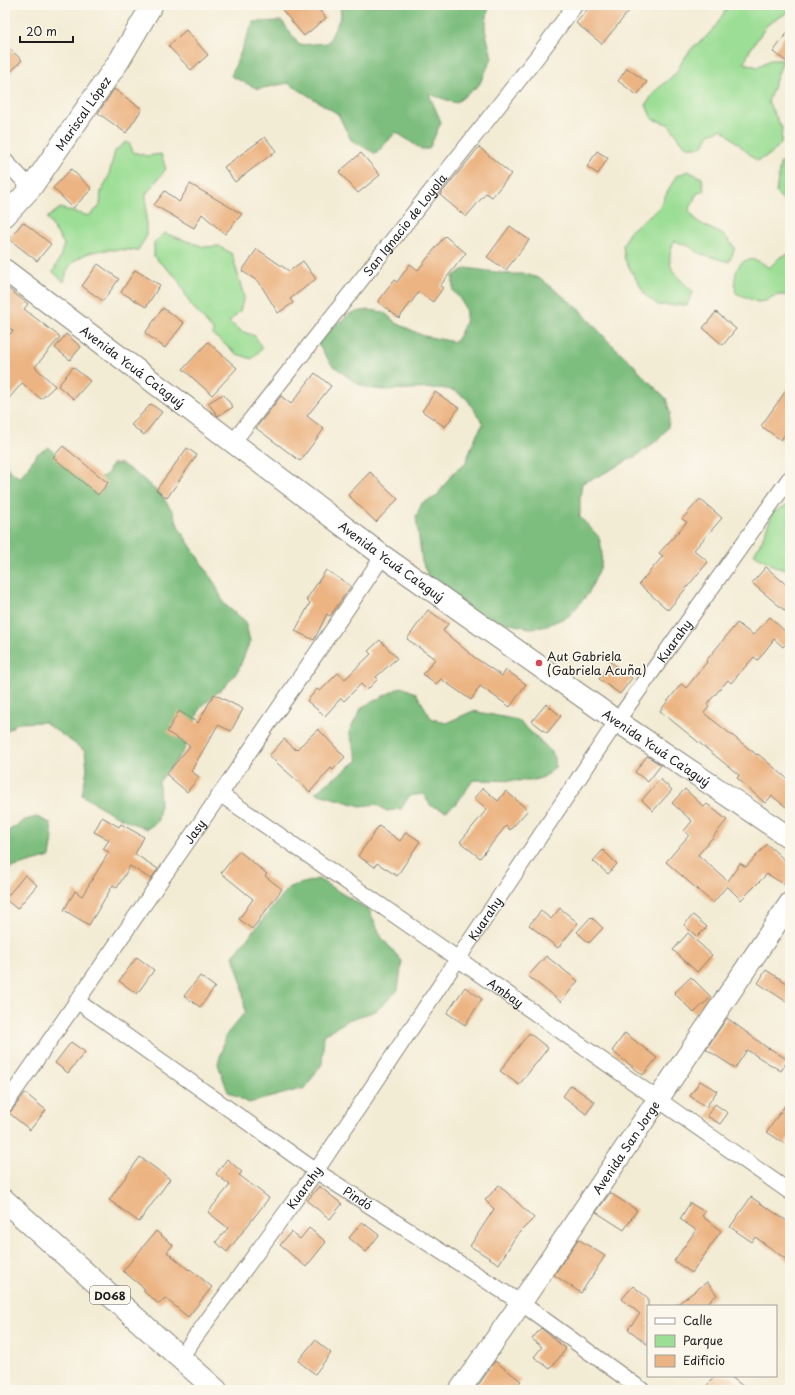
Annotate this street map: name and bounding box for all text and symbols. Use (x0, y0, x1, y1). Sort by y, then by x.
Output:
scale bar (20, 18, 73, 44)
text: 20 m (26, 22, 57, 40)
street label: Mariscal López (51, 72, 115, 154)
street label: San Ignacio de Loyola (359, 169, 451, 280)
street label: Avenida Ycuá Ca'aguý (77, 321, 189, 412)
street label: Avenida Ycuá Ca'aguý (335, 517, 448, 606)
street label: Kuarahy (652, 615, 696, 666)
place label: Aut Gabriela (Gabriela Acuña) (547, 647, 646, 679)
marker: Aut Gabriela (Gabriela Acuña) (534, 658, 544, 668)
street label: Avenida Ycuá Ca'aguý (599, 705, 714, 791)
street label: Jasy (180, 815, 210, 847)
street label: Kuarahy (464, 893, 506, 944)
street label: Ambay (484, 974, 528, 1012)
street label: Avenida San Jorge (588, 1097, 664, 1197)
street label: Kuarahy (282, 1162, 326, 1213)
street label: Pindó (340, 1182, 376, 1214)
road number: D068 (90, 1286, 130, 1304)
legend (647, 1305, 777, 1377)
text: Calle (683, 1311, 713, 1329)
text: Parque (683, 1331, 723, 1349)
text: Edificio (683, 1351, 725, 1369)

